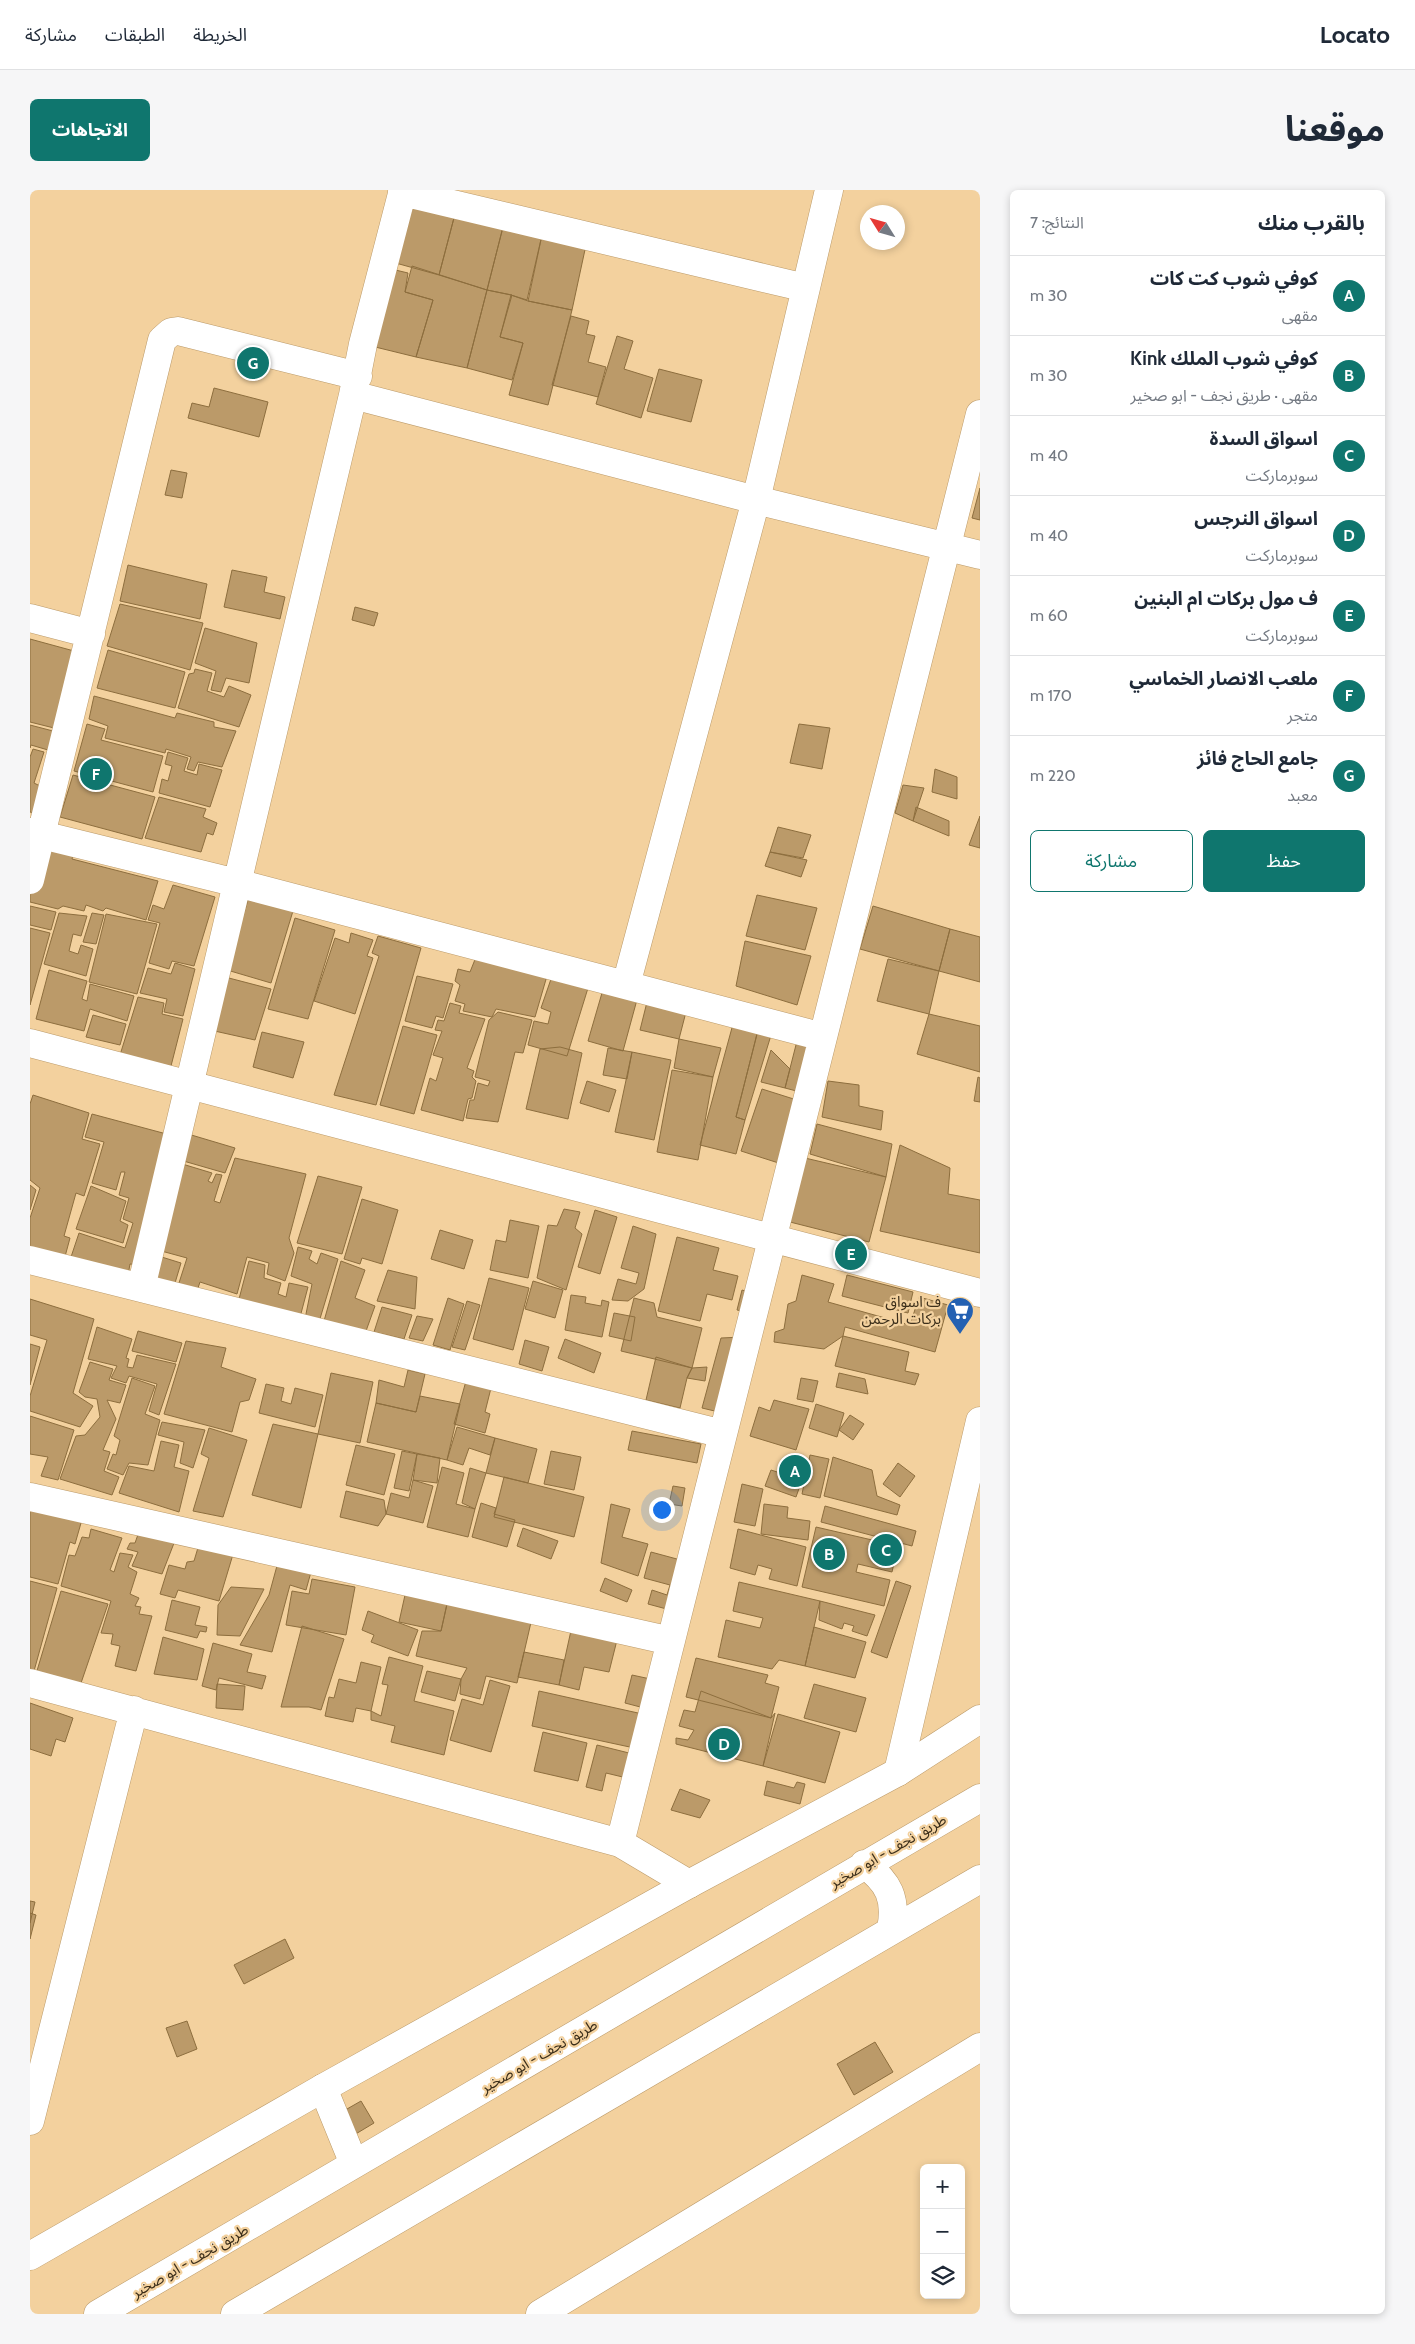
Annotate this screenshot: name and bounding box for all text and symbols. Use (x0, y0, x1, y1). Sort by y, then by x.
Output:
text: Locato (1320, 20, 1390, 49)
text: مشاركة (25, 24, 77, 46)
text: الطبقات (105, 24, 165, 46)
text: الخريطة (193, 24, 247, 46)
button: الاتجاهات (30, 99, 150, 161)
text: موقعنا (1285, 107, 1385, 150)
north arrow (860, 205, 905, 250)
text: بالقرب منك (1258, 210, 1365, 235)
text: النتائج: 7 (1030, 213, 1084, 232)
text: كوفي شوب كت كات (1150, 267, 1318, 290)
text: 30 m (1030, 286, 1067, 305)
text: A (1344, 286, 1354, 305)
text: مقهى (1282, 306, 1318, 325)
pin: G (237, 344, 269, 382)
text: كوفي شوب الملك Kink (1130, 347, 1318, 370)
text: 30 m (1030, 366, 1067, 385)
text: B (1344, 366, 1354, 385)
text: مقهى · طريق نجف - ابو صخير (1131, 386, 1318, 405)
text: اسواق السدة (1210, 427, 1318, 450)
text: 40 m (1030, 446, 1068, 465)
text: C (1344, 446, 1354, 465)
text: سوبرماركت (1246, 466, 1318, 485)
text: اسواق النرجس (1194, 507, 1318, 530)
text: 40 m (1030, 526, 1068, 545)
text: D (1343, 526, 1355, 545)
text: سوبرماركت (1246, 546, 1318, 565)
text: ف مول بركات ام البنين (1134, 587, 1318, 610)
text: 60 m (1030, 606, 1068, 625)
text: E (1344, 606, 1354, 625)
text: سوبرماركت (1246, 626, 1318, 645)
text: ملعب الانصار الخماسي (1129, 667, 1318, 690)
text: 170 m (1030, 686, 1072, 705)
text: F (1345, 686, 1353, 705)
text: متجر (1287, 706, 1318, 725)
text: جامع الحاج فائز (1197, 747, 1318, 770)
pin: F (80, 755, 112, 793)
text: 220 m (1030, 766, 1076, 785)
text: G (1344, 766, 1354, 785)
text: معبد (1287, 786, 1318, 805)
button: مشاركة (1030, 830, 1193, 892)
button: حفظ (1203, 830, 1365, 892)
pin: E (835, 1235, 867, 1273)
place label: ف اسواق بركات الرحمن (862, 1293, 941, 1328)
supermarket icon: ف اسواق بركات الرحمن (945, 1296, 975, 1335)
pin: A (779, 1452, 811, 1490)
your location (649, 1497, 675, 1523)
pin: C (870, 1531, 902, 1569)
pin: B (813, 1535, 845, 1573)
pin: D (708, 1725, 740, 1763)
street label: طريق نجف - ابو صخير (826, 1810, 950, 1893)
street label: طريق نجف - ابو صخير (477, 2015, 601, 2098)
map controls (920, 2164, 965, 2299)
button: + (920, 2164, 965, 2209)
button: − (920, 2209, 965, 2254)
street label: طريق نجف - ابو صخير (128, 2220, 252, 2303)
button: layers (920, 2254, 965, 2299)

